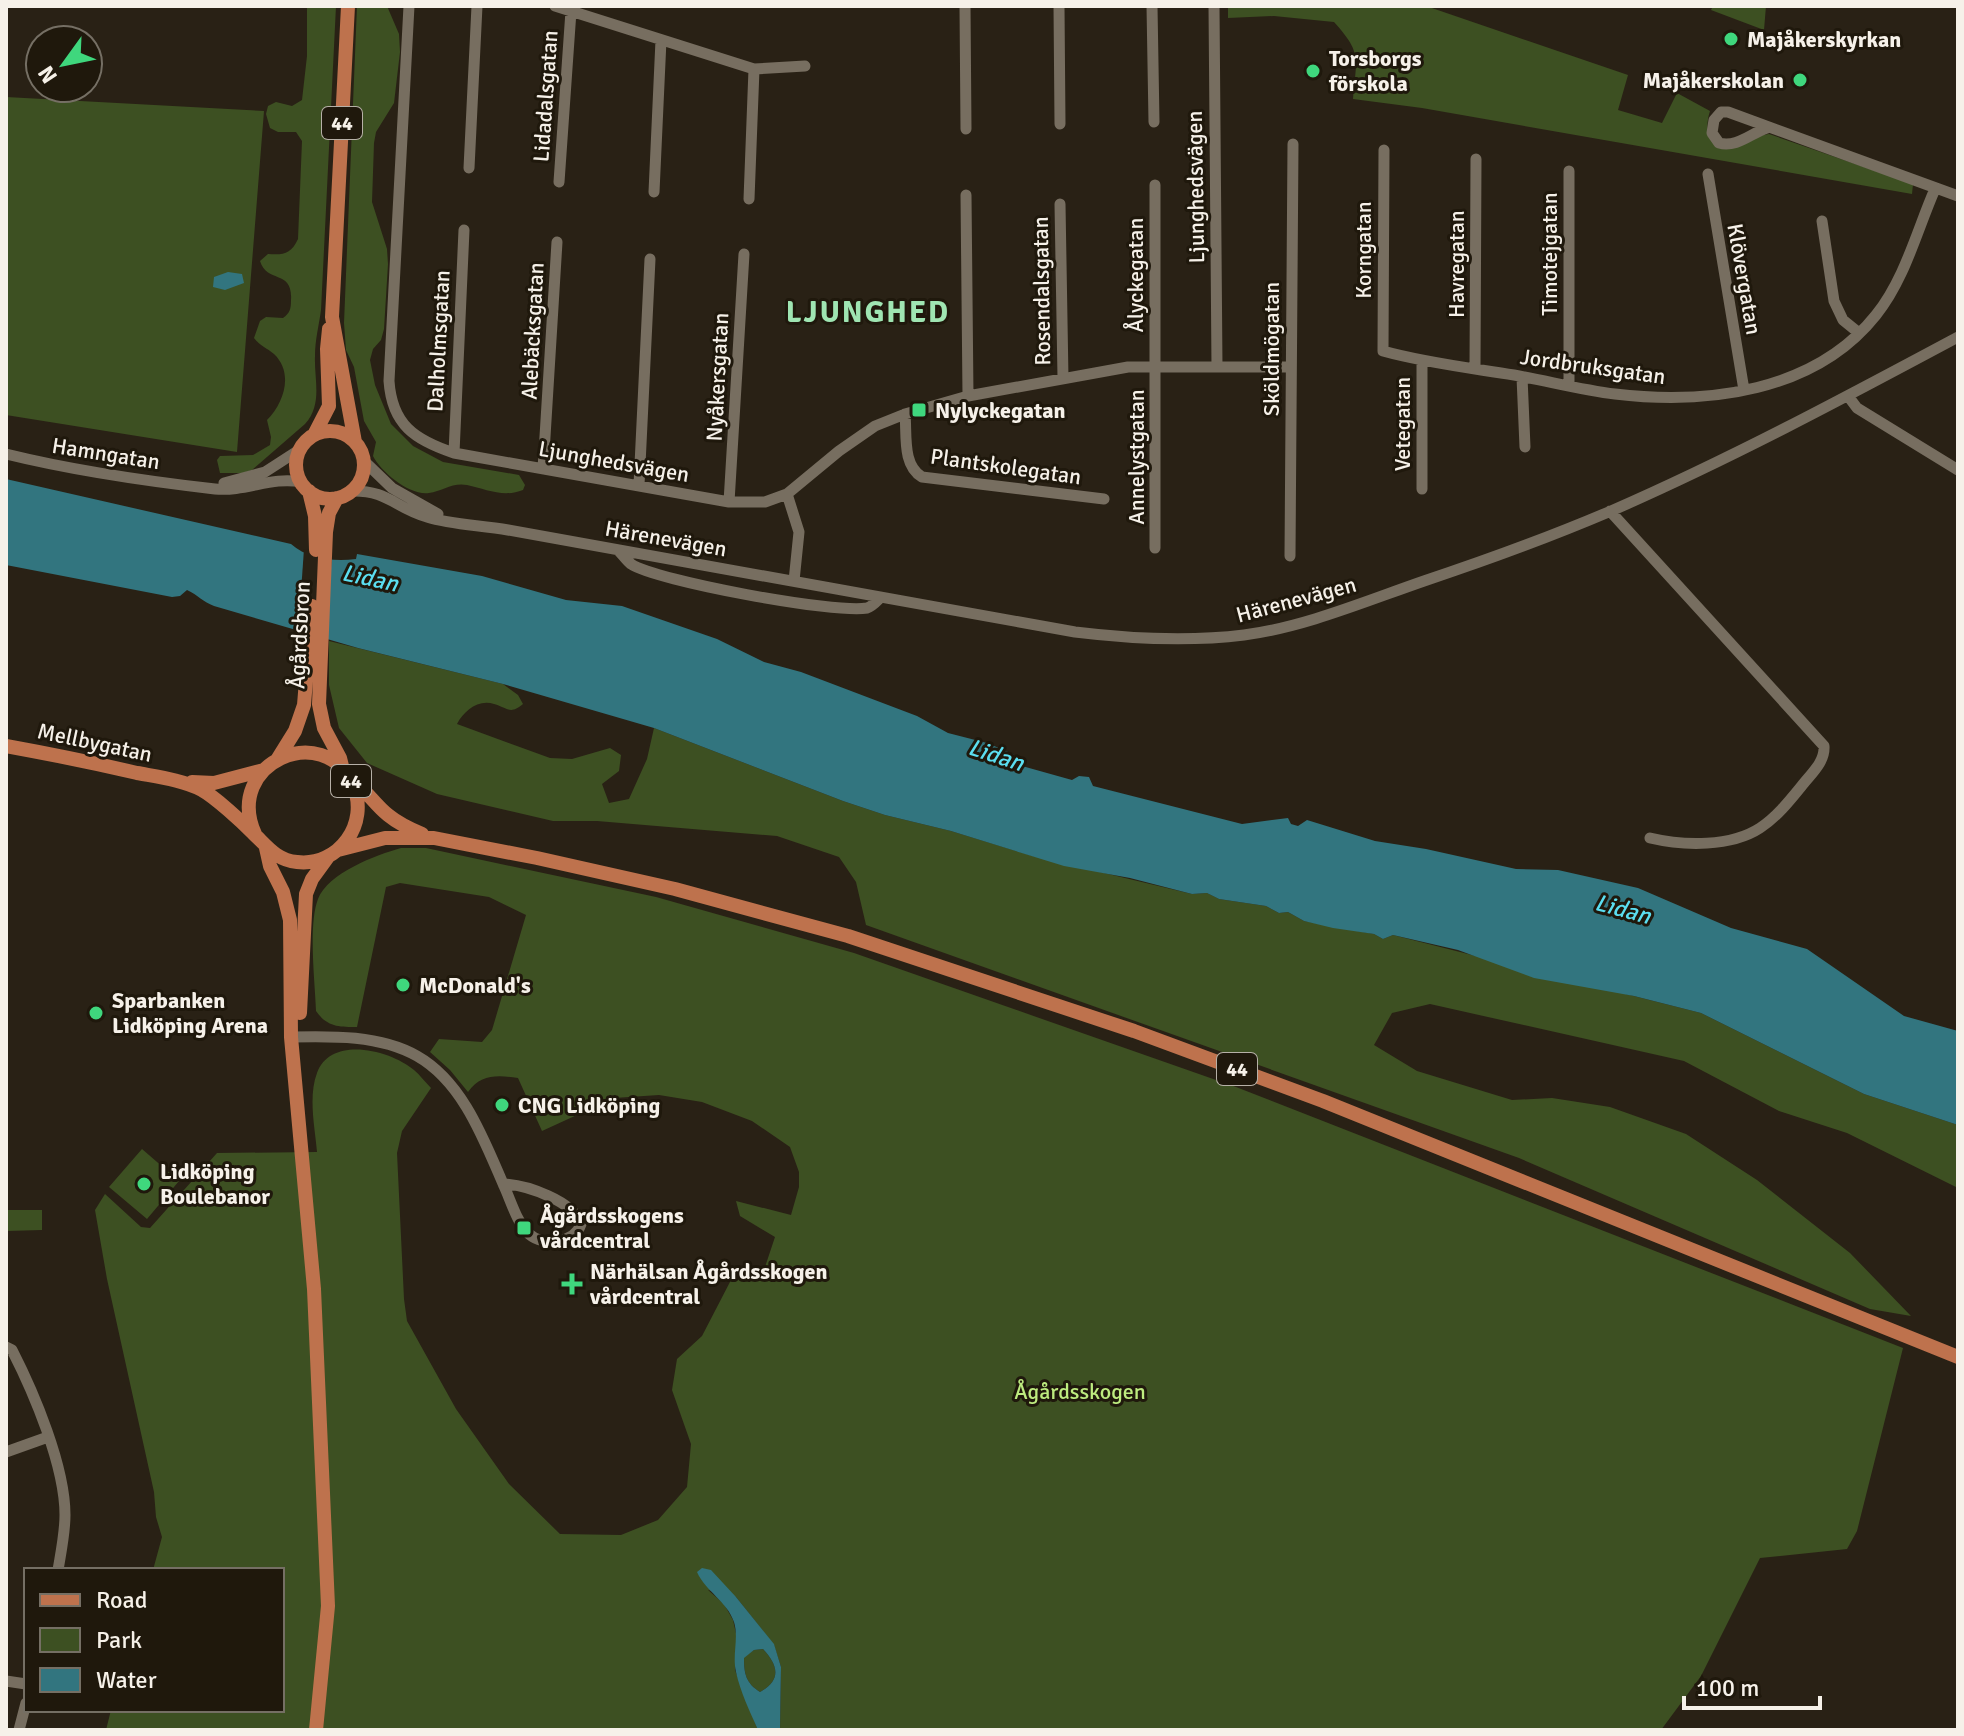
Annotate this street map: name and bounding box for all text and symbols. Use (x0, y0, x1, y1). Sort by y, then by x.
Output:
north arrow (24, 24, 104, 104)
place label: Majåkerskyrkan (1747, 26, 1901, 53)
street label: Lidadalsgatan (527, 29, 564, 163)
marker: Majåkerskyrkan (1722, 30, 1740, 48)
place label: Torsborgs förskola (1328, 45, 1422, 97)
text: N (32, 61, 63, 88)
marker: Torsborgs förskola (1304, 62, 1322, 80)
place label: Majåkerskolan (1643, 67, 1784, 94)
marker: Majåkerskolan (1791, 71, 1809, 89)
road number: 44 (322, 107, 362, 139)
street label: Ljunghedsvägen (1181, 110, 1210, 264)
street label: Timotejgatan (1536, 192, 1563, 316)
street label: Korngatan (1350, 201, 1377, 299)
street label: Havregatan (1443, 210, 1470, 318)
street label: Rosendalsgatan (1027, 216, 1056, 366)
street label: Ålyckegatan (1122, 218, 1149, 332)
street label: Klövergatan (1721, 221, 1768, 337)
street label: Alebäcksgatan (515, 262, 550, 400)
street label: Dalholmsgatan (421, 269, 456, 413)
street label: Sköldmögatan (1258, 282, 1285, 416)
district label: LJUNGHED (786, 294, 950, 331)
street label: Nyåkersgatan (701, 312, 734, 442)
street label: Jordbruksgatan (1518, 343, 1667, 390)
street label: Vetegatan (1389, 377, 1416, 471)
street label: Annelystgatan (1123, 389, 1150, 525)
place label: Nylyckegatan (935, 397, 1066, 424)
marker: Nylyckegatan (910, 401, 928, 419)
street label: Hamngatan (50, 432, 162, 475)
street label: Ljunghedsvägen (536, 435, 691, 488)
street label: Plantskolegatan (929, 443, 1083, 490)
street label: Härenevägen (603, 515, 729, 562)
water label: Lidan (339, 557, 402, 599)
street label: Härenevägen (1233, 571, 1359, 628)
street label: Ågårdsbron (283, 580, 316, 690)
street label: Mellbygatan (35, 717, 155, 768)
water label: Lidan (964, 732, 1028, 778)
road number: 44 (331, 765, 371, 797)
water label: Lidan (1592, 887, 1655, 931)
place label: McDonald's (419, 972, 531, 999)
marker: McDonald's (394, 976, 412, 994)
place label: Sparbanken Lidköping Arena (112, 987, 268, 1039)
marker: Sparbanken Lidköping Arena (87, 1004, 105, 1022)
road number: 44 (1217, 1053, 1257, 1085)
place label: CNG Lidköping (518, 1092, 661, 1119)
marker: CNG Lidköping (493, 1096, 511, 1114)
place label: Lidköping Boulebanor (160, 1158, 270, 1210)
marker: Lidköping Boulebanor (135, 1175, 153, 1193)
place label: Ågårdsskogens vårdcentral (539, 1202, 684, 1254)
marker: Ågårdsskogens vårdcentral (515, 1219, 533, 1237)
place label: Närhälsan Ågårdsskogen vårdcentral (589, 1258, 827, 1310)
marker: Närhälsan Ågårdsskogen vårdcentral (561, 1273, 583, 1295)
park label: Ågårdsskogen (1014, 1378, 1146, 1405)
legend (24, 1568, 284, 1712)
text: Road (96, 1585, 147, 1615)
text: Park (96, 1625, 142, 1655)
scale bar (1684, 1660, 1820, 1710)
text: Water (96, 1665, 157, 1695)
text: 100 m (1696, 1673, 1759, 1703)

